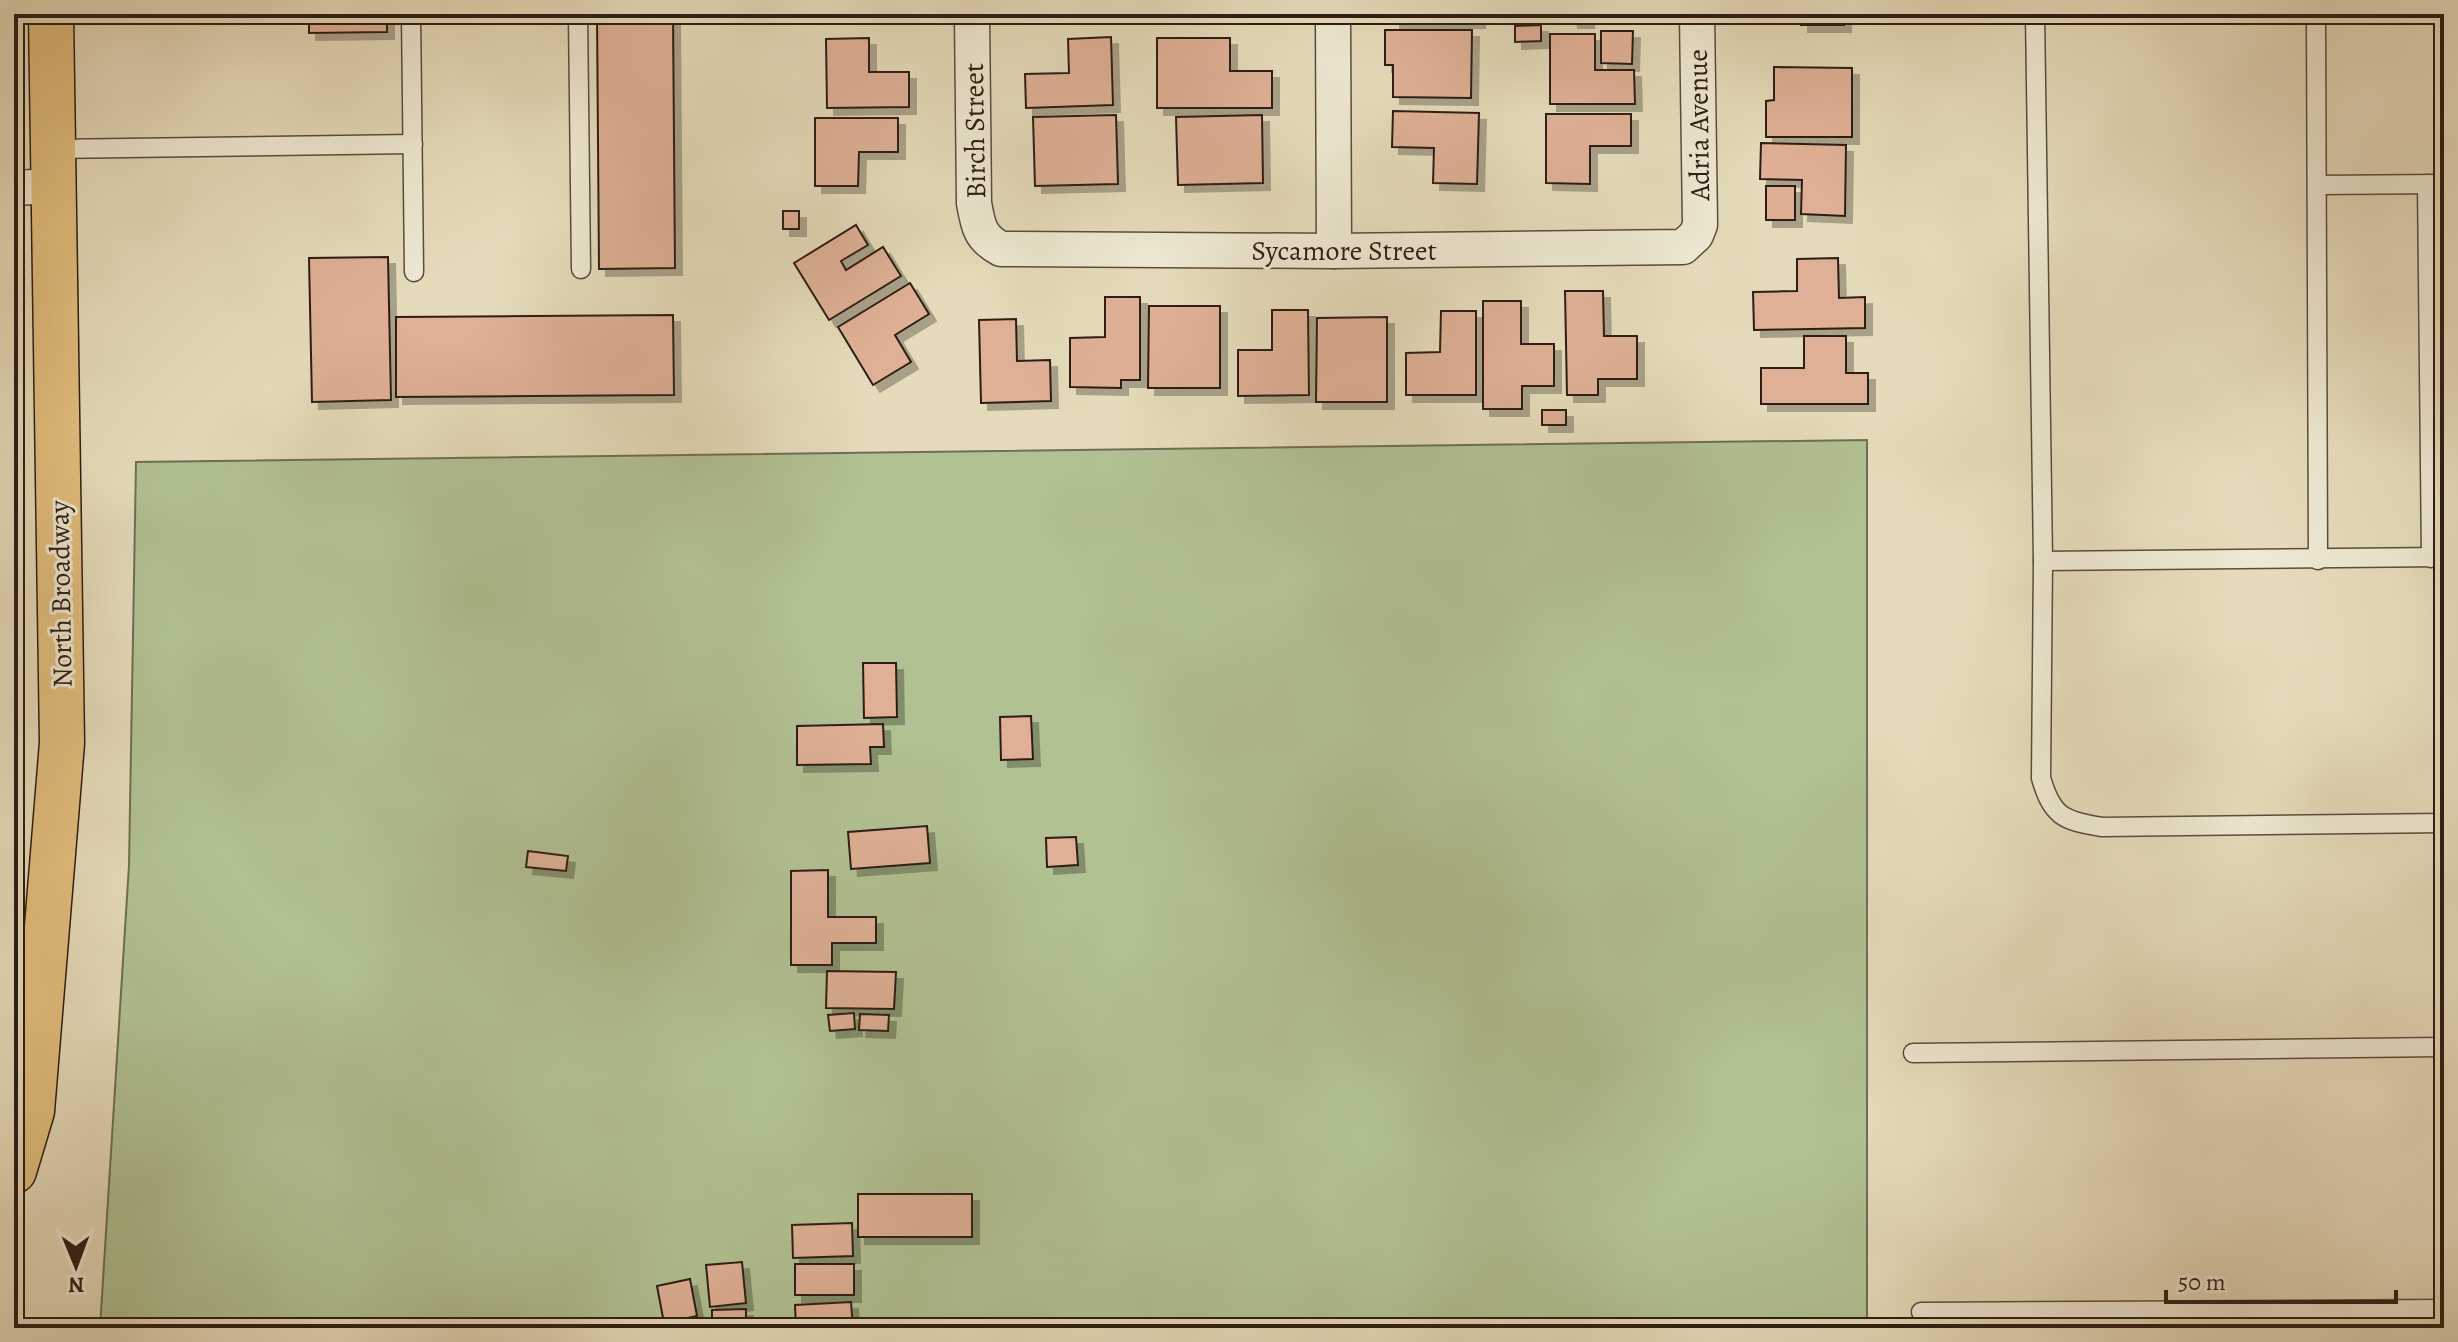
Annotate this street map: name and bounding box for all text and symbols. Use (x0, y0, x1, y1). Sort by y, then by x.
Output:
street label: Adria Avenue (1679, 49, 1719, 202)
street label: Birch Street (955, 63, 995, 199)
street label: Sycamore Street (1251, 232, 1437, 270)
street label: North Broadway (40, 500, 82, 688)
north arrow (36, 1226, 116, 1306)
scale bar (2166, 1254, 2396, 1304)
text: 50 m (2178, 1266, 2226, 1298)
text: N (68, 1270, 85, 1300)

